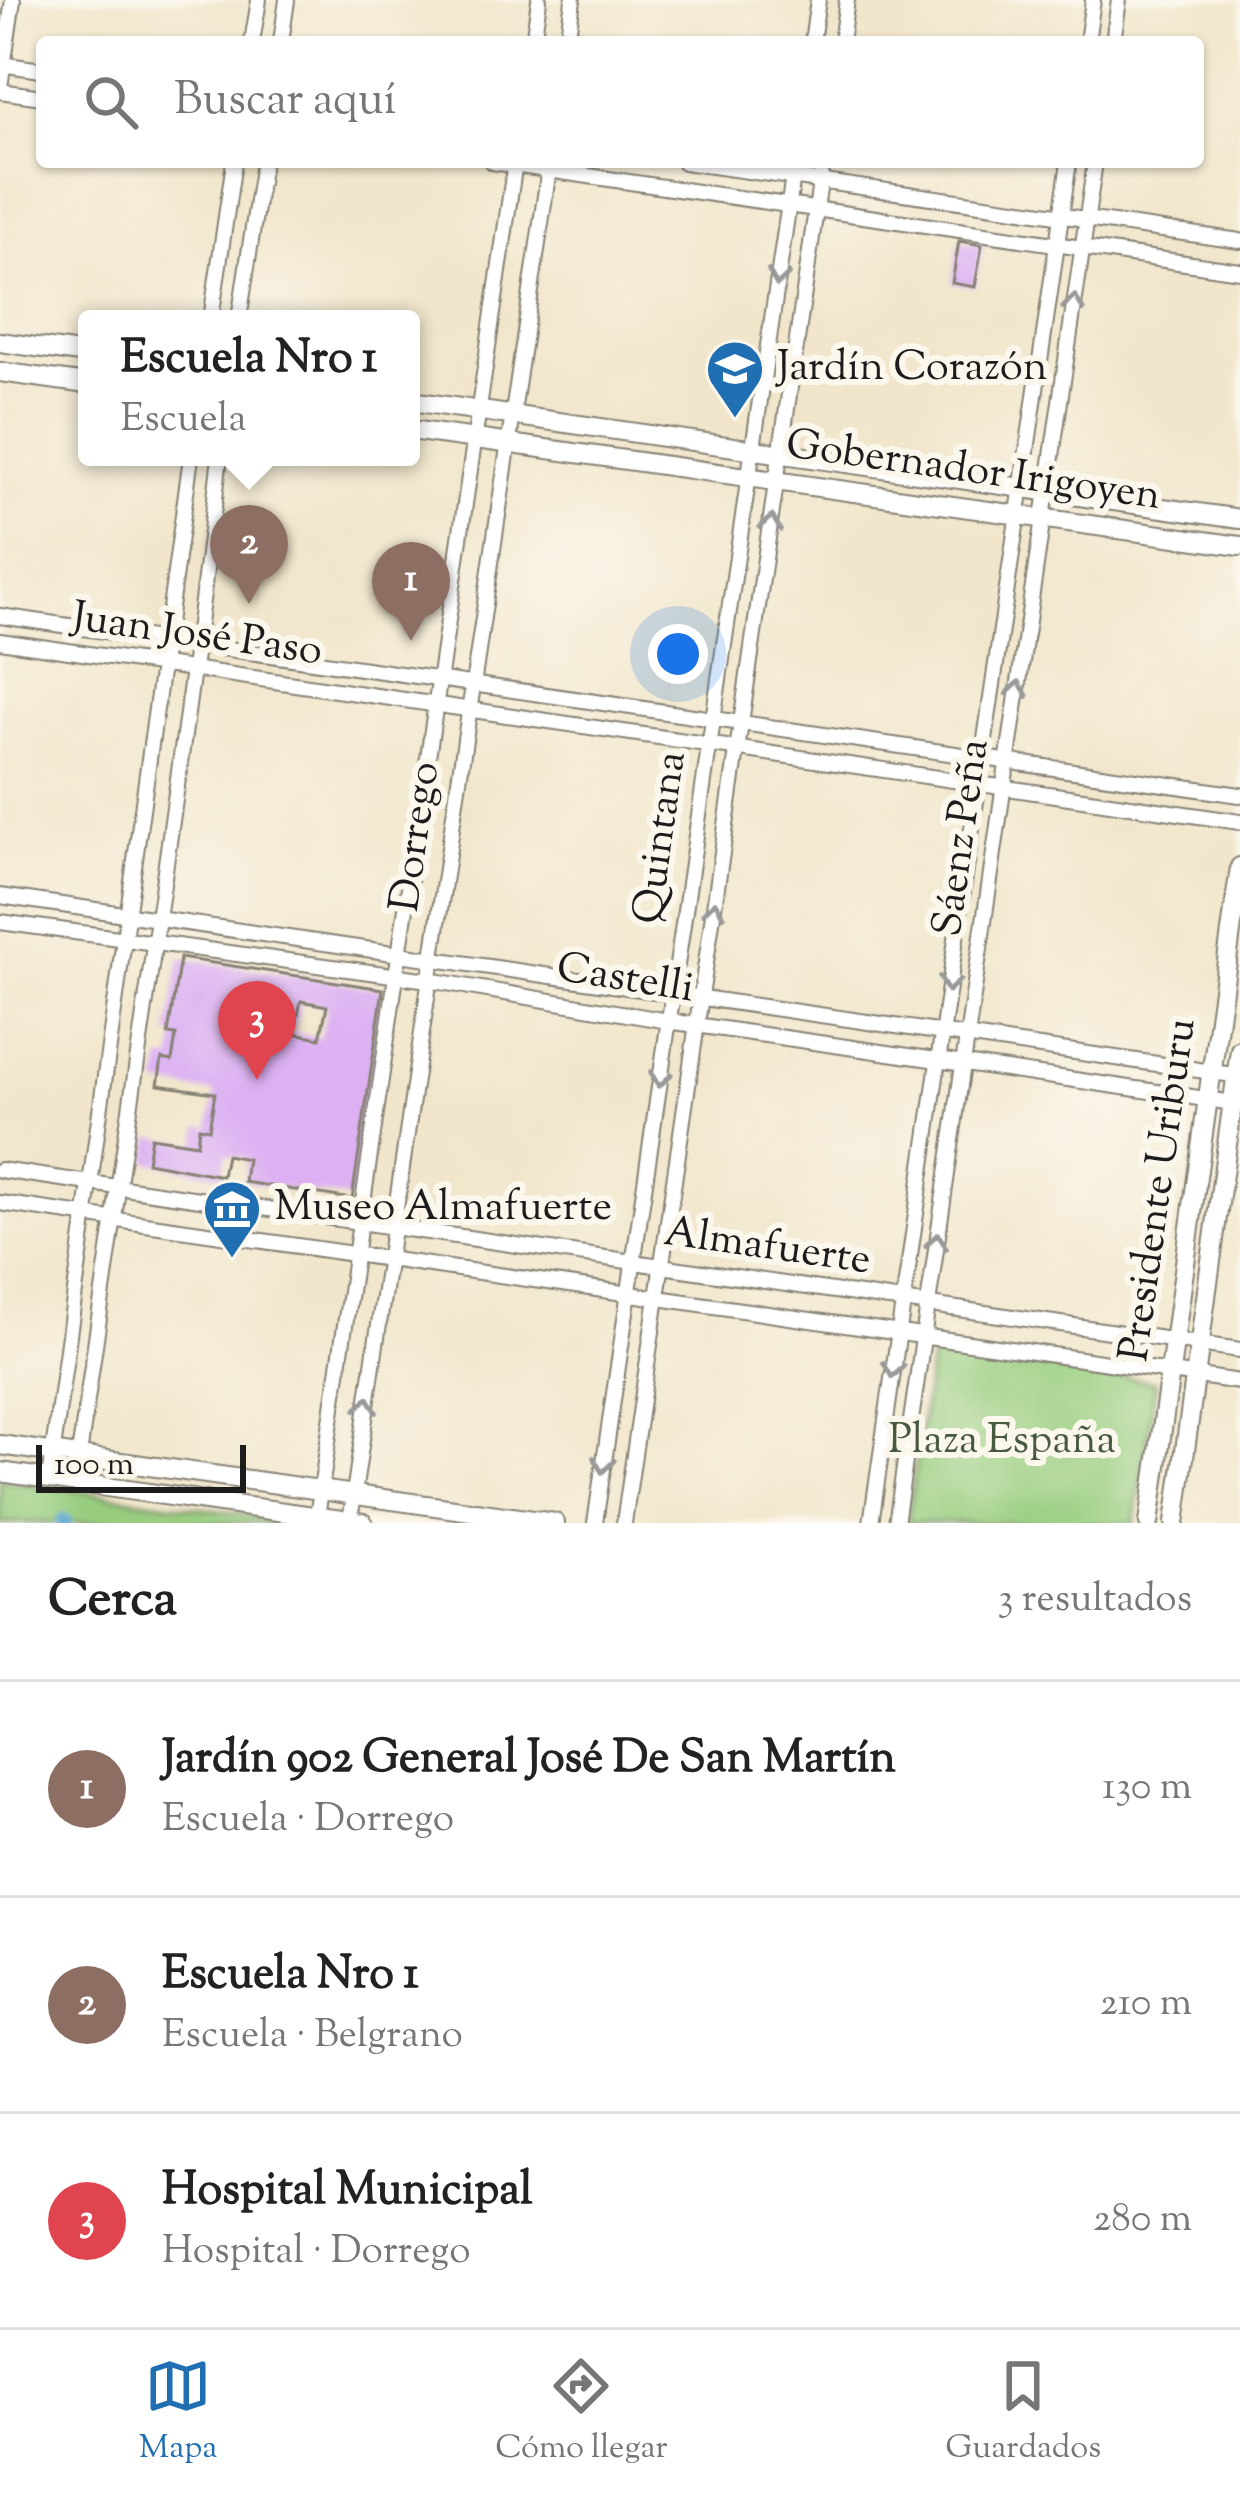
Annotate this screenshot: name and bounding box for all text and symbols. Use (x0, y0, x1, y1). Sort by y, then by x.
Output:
search box (36, 36, 1204, 168)
icon: search (78, 69, 144, 135)
text: Buscar aquí (174, 70, 396, 135)
one-way arrow (766, 268, 792, 288)
one-way arrow (1060, 293, 1086, 313)
popup (78, 310, 420, 466)
text: Escuela Nro 1 (121, 328, 377, 393)
school or university icon: Jardín Corazón (704, 338, 766, 420)
place label: Jardín Corazón (775, 339, 1048, 399)
text: Escuela (121, 393, 246, 449)
street label: Gobernador Irigoyen (782, 416, 1164, 528)
pin: 2 (210, 505, 288, 604)
one-way arrow (757, 513, 782, 533)
pin: 1 (372, 542, 450, 641)
street label: Juan José Paso (66, 589, 326, 683)
your location (648, 624, 708, 684)
one-way arrow (1004, 679, 1030, 699)
street label: Sáenz Peña (919, 735, 1007, 941)
street label: Quintana (620, 748, 704, 928)
street label: Dorrego (377, 758, 457, 916)
one-way arrow (700, 899, 726, 918)
street label: Castelli (552, 940, 698, 1020)
one-way arrow (937, 975, 963, 994)
pin: 3 (218, 981, 296, 1080)
street label: Presidente Uriburu (1106, 1015, 1214, 1365)
one-way arrow (648, 1069, 674, 1089)
museum icon: Museo Almafuerte (201, 1178, 263, 1260)
place label: Museo Almafuerte (274, 1179, 612, 1239)
street label: Almafuerte (660, 1204, 874, 1292)
one-way arrow (923, 1231, 949, 1251)
one-way arrow (881, 1360, 907, 1380)
one-way arrow (353, 1396, 379, 1415)
park label: Plaza España (888, 1412, 1116, 1472)
scale bar (36, 1439, 246, 1492)
text: 100 m (54, 1442, 134, 1490)
one-way arrow (591, 1455, 617, 1475)
text: Cerca (48, 1565, 177, 1638)
text: 3 resultados (998, 1573, 1192, 1629)
text: Jardín 902 General José De San Martín (162, 1728, 896, 1793)
text: 1 (80, 1761, 94, 1817)
text: 130 m (1102, 1761, 1192, 1817)
text: Escuela · Dorrego (162, 1793, 454, 1849)
text: Escuela Nro 1 (162, 1944, 419, 2009)
text: 2 (78, 1977, 96, 2033)
text: 210 m (1100, 1977, 1192, 2033)
text: Escuela · Belgrano (162, 2009, 463, 2065)
text: Hospital Municipal (162, 2160, 533, 2225)
text: 3 (79, 2193, 95, 2249)
text: 280 m (1093, 2193, 1192, 2249)
text: Hospital · Dorrego (162, 2225, 471, 2281)
tab: Mapa (139, 2353, 218, 2473)
tab: Cómo llegar (495, 2353, 668, 2473)
tab: Guardados (945, 2353, 1101, 2473)

